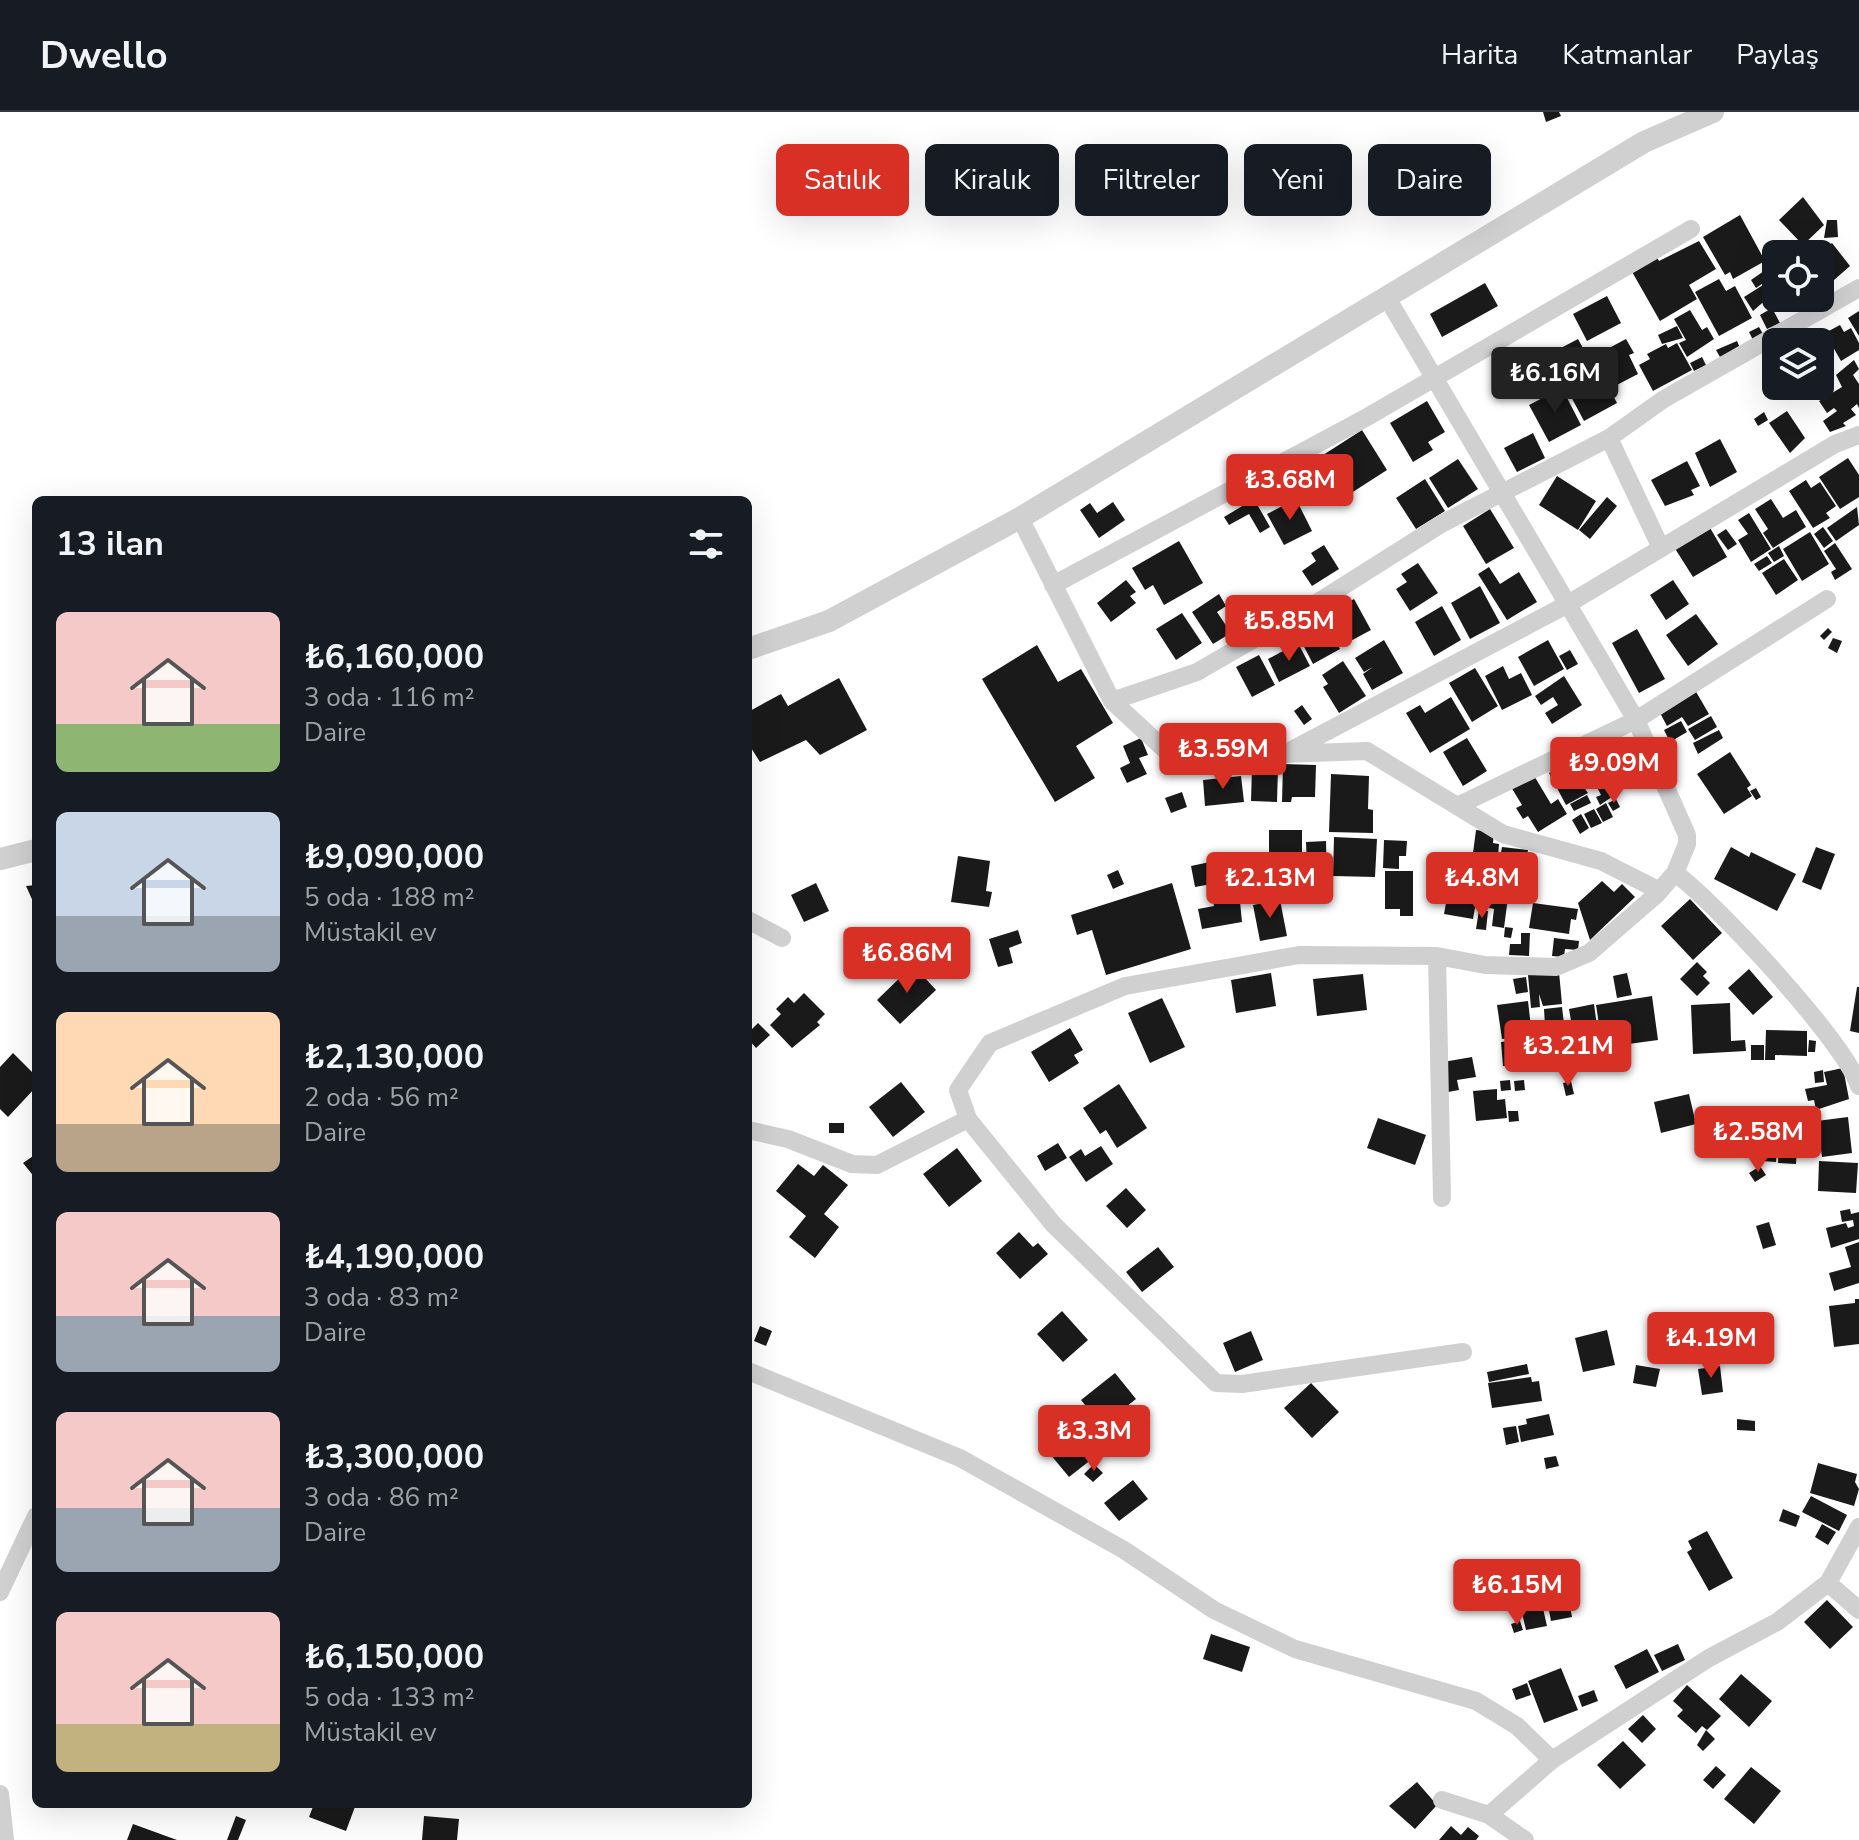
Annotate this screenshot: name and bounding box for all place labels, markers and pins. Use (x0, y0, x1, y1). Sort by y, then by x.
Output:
pin: ₺6.16M (1490, 347, 1620, 415)
pin: ₺3.68M (1225, 454, 1355, 522)
pin: ₺5.85M (1224, 595, 1354, 663)
pin: ₺3.59M (1158, 723, 1288, 791)
pin: ₺9.09M (1549, 737, 1679, 805)
pin: ₺2.13M (1205, 852, 1335, 920)
pin: ₺4.8M (1426, 852, 1538, 920)
pin: ₺6.86M (842, 927, 972, 995)
pin: ₺3.21M (1503, 1020, 1633, 1088)
pin: ₺2.58M (1693, 1106, 1823, 1174)
pin: ₺4.19M (1646, 1312, 1776, 1380)
pin: ₺3.3M (1038, 1405, 1150, 1473)
pin: ₺6.15M (1452, 1559, 1582, 1627)

